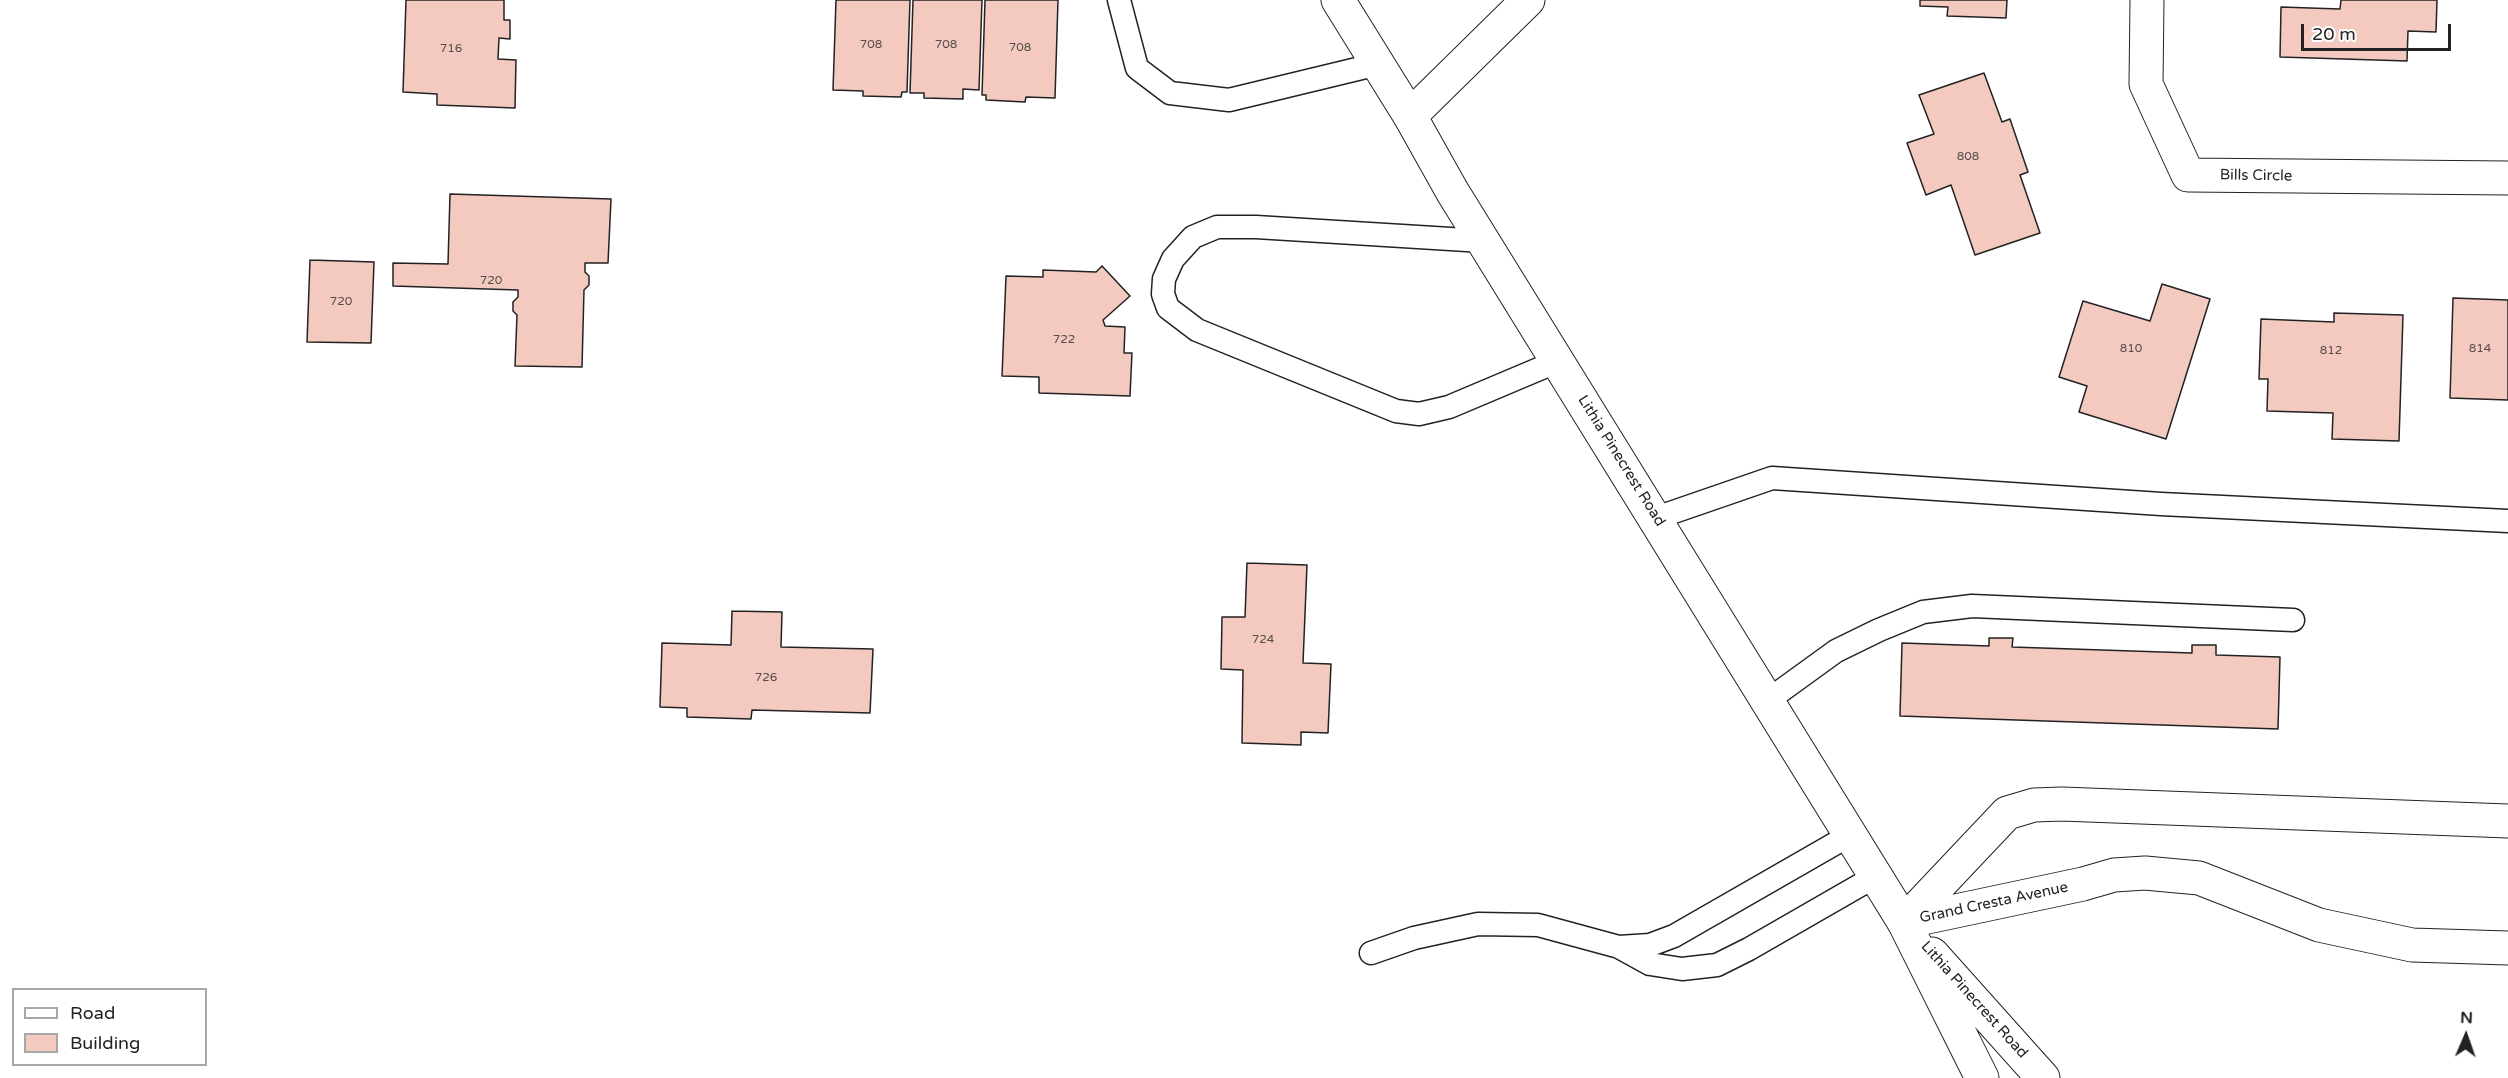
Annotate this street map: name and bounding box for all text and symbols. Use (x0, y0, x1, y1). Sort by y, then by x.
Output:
scale bar (2304, 12, 2454, 50)
text: 20 m (2312, 23, 2356, 45)
house number: 708 (860, 38, 882, 52)
house number: 708 (935, 38, 957, 52)
house number: 708 (1009, 41, 1031, 55)
house number: 716 (440, 42, 462, 56)
house number: 808 (1957, 150, 1979, 164)
street label: Bills Circle (2220, 166, 2292, 186)
house number: 720 (480, 274, 502, 288)
house number: 720 (330, 295, 352, 309)
house number: 722 (1053, 333, 1075, 347)
house number: 810 (2120, 342, 2142, 356)
house number: 814 (2469, 342, 2491, 356)
house number: 812 (2320, 344, 2342, 358)
street label: Lithia Pinecrest Road (1573, 392, 1669, 530)
house number: 724 (1252, 633, 1274, 647)
house number: 726 (755, 671, 777, 685)
street label: Grand Cresta Avenue (1918, 878, 2070, 928)
street label: Lithia Pinecrest Road (1917, 938, 2031, 1062)
legend (12, 988, 207, 1066)
text: Road (70, 1002, 115, 1024)
north arrow (2436, 1006, 2496, 1066)
text: N (2460, 1008, 2473, 1028)
text: Building (70, 1032, 140, 1054)

